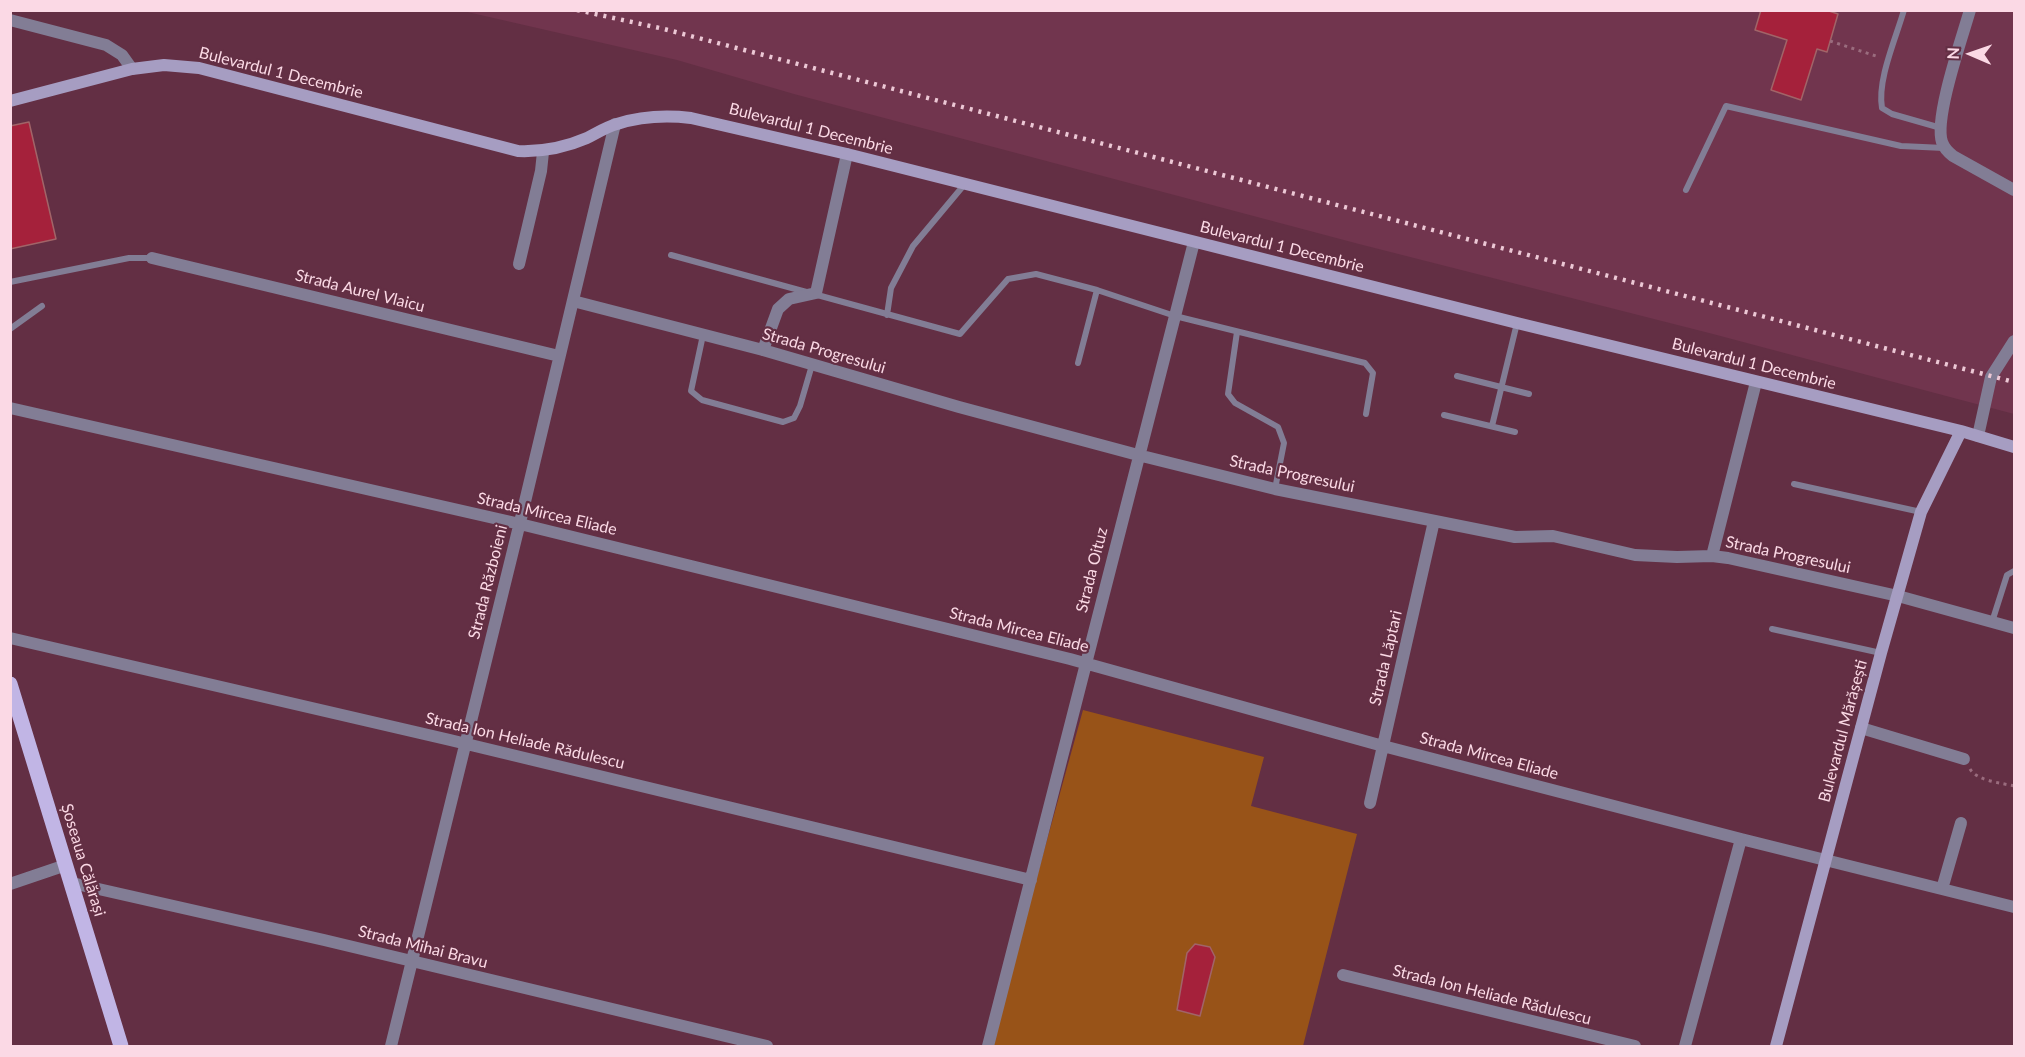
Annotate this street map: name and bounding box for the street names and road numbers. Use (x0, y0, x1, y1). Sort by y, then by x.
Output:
street label: Bulevardul 1 Decembrie (197, 43, 365, 103)
street label: Bulevardul 1 Decembrie (727, 99, 895, 159)
street label: Bulevardul 1 Decembrie (1198, 217, 1366, 277)
street label: Strada Aurel Vlaicu (293, 266, 427, 316)
street label: Strada Progresului (760, 324, 888, 378)
street label: Bulevardul 1 Decembrie (1670, 334, 1838, 394)
street label: Strada Progresului (1228, 451, 1356, 497)
street label: Strada Mircea Eliade (475, 489, 619, 539)
street label: Strada Războieni (465, 523, 511, 641)
street label: Strada Oituz (1072, 525, 1112, 615)
street label: Strada Progresului (1724, 532, 1852, 578)
street label: Strada Mircea Eliade (947, 603, 1091, 657)
street label: Strada Lăptari (1366, 609, 1406, 707)
street label: Bulevardul Mărășești (1815, 658, 1871, 804)
street label: Strada Ion Heliade Rădulescu (423, 709, 627, 773)
street label: Strada Mircea Eliade (1417, 728, 1561, 784)
street label: Șoseaua Călărași (57, 801, 109, 919)
street label: Strada Mihai Bravu (356, 922, 490, 972)
street label: Strada Ion Heliade Rădulescu (1391, 961, 1593, 1029)

